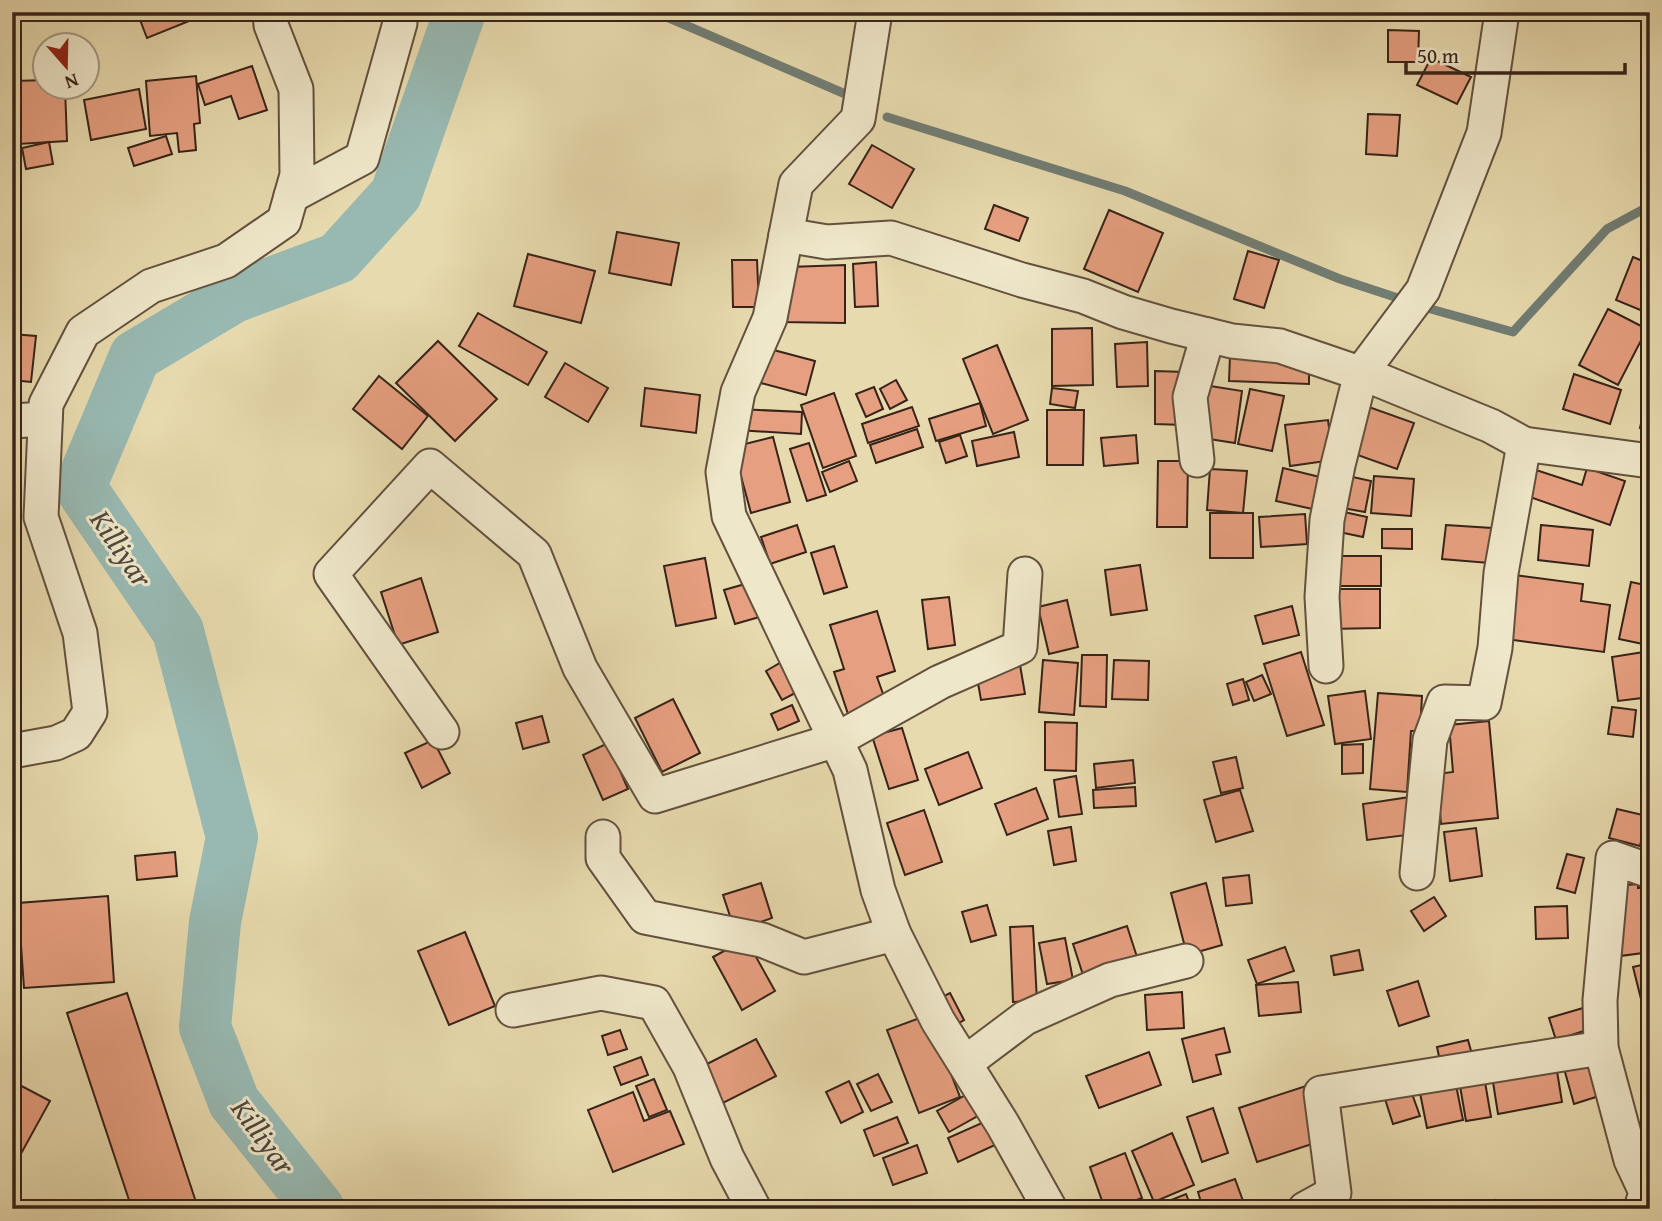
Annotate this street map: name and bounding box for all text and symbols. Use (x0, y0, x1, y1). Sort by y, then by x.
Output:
north arrow (32, 32, 102, 102)
scale bar (1406, 32, 1625, 76)
text: 50 m (1417, 40, 1459, 71)
text: N (61, 67, 83, 97)
water label: Killiyar (79, 500, 165, 596)
water label: Killiyar (221, 1088, 307, 1184)

